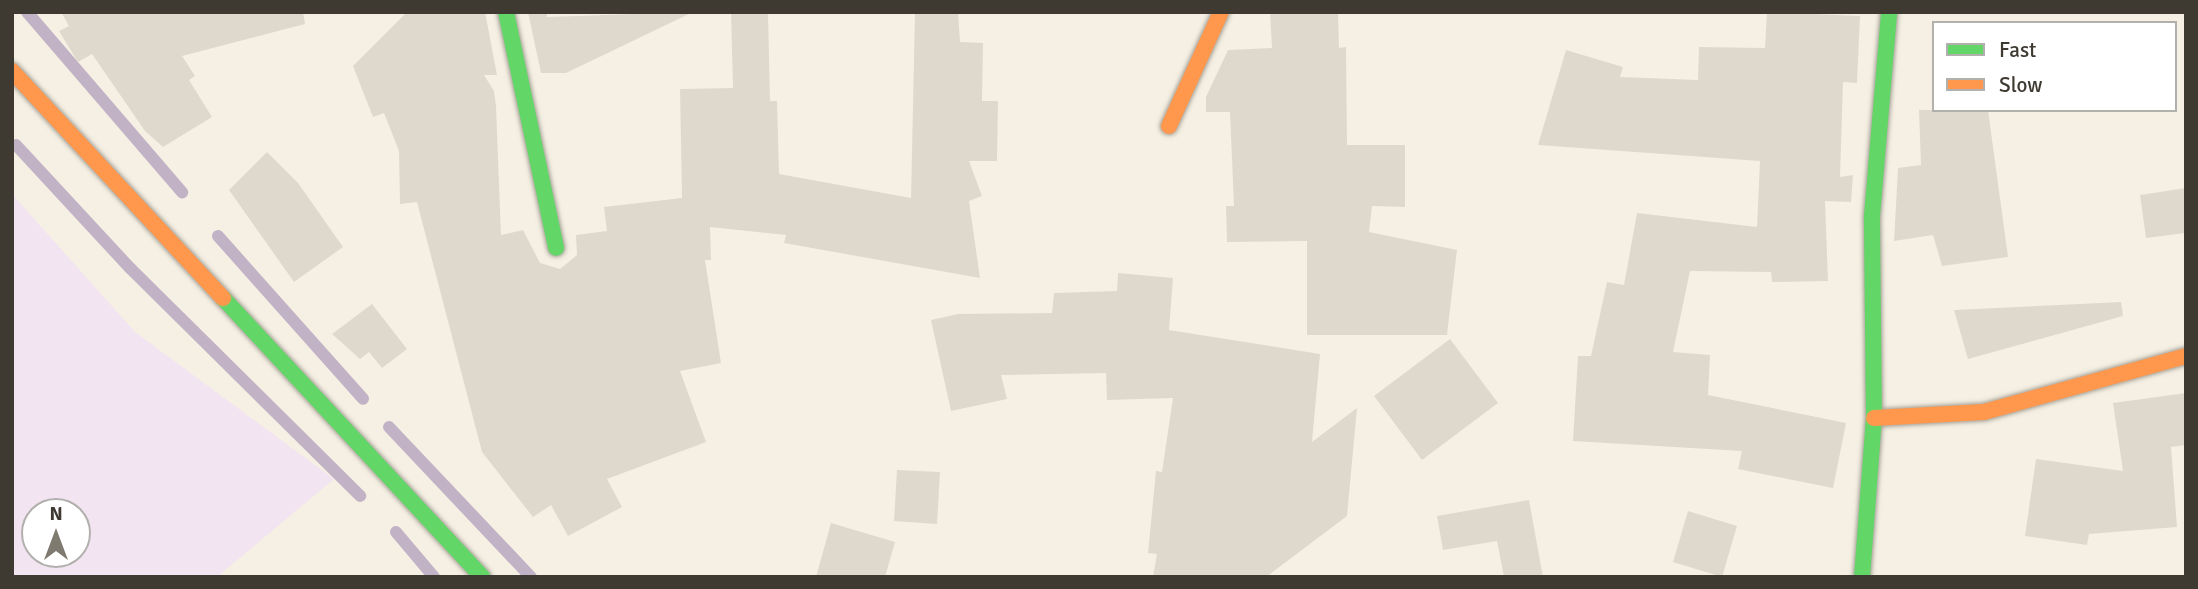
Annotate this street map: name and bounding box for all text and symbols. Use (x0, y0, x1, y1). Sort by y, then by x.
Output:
legend (1932, 21, 2177, 112)
text: Fast (1999, 37, 2036, 63)
text: Slow (1999, 72, 2043, 98)
north arrow (21, 498, 91, 568)
text: N (49, 502, 63, 526)

